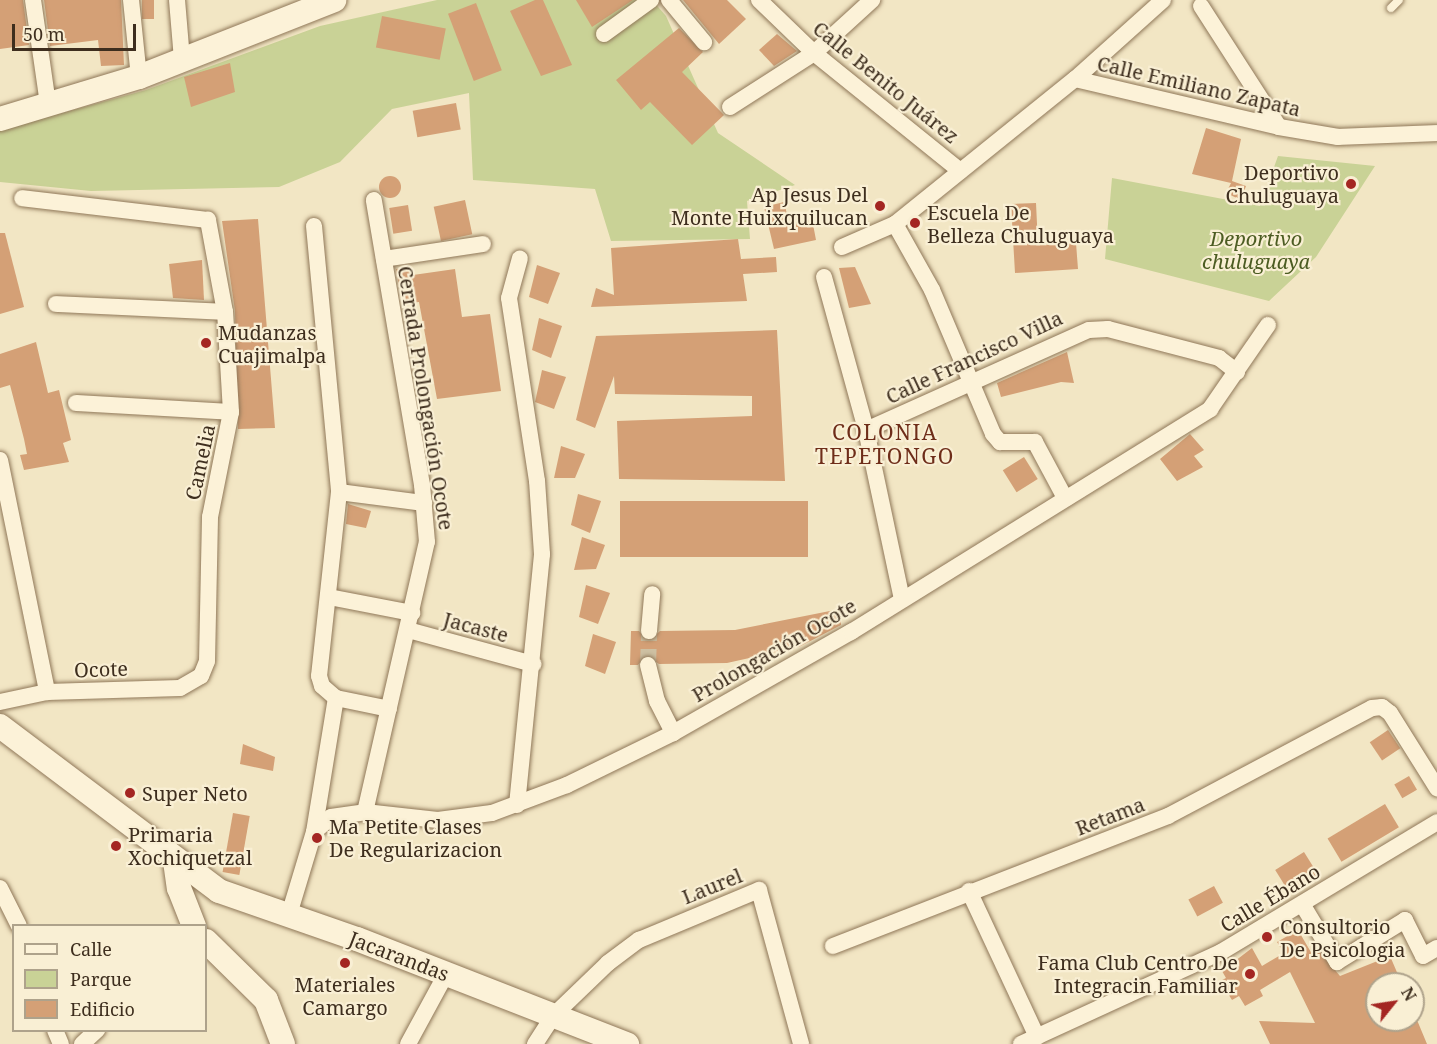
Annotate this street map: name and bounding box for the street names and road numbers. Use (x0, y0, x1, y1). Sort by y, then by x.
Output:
street label: Calle Benito Juárez (808, 16, 964, 148)
street label: Calle Emiliano Zapata (1095, 51, 1303, 121)
street label: Cerrada Prolongación Ocote (393, 264, 459, 532)
street label: Calle Francisco Villa (882, 306, 1066, 408)
street label: Camelia (180, 422, 220, 502)
street label: Prolongación Ocote (688, 593, 860, 707)
street label: Jacaste (441, 607, 511, 647)
street label: Ocote (74, 656, 128, 682)
street label: Retama (1072, 792, 1148, 840)
street label: Calle Ébano (1216, 859, 1324, 937)
street label: Laurel (678, 863, 746, 909)
street label: Jacarandas (346, 926, 452, 986)

